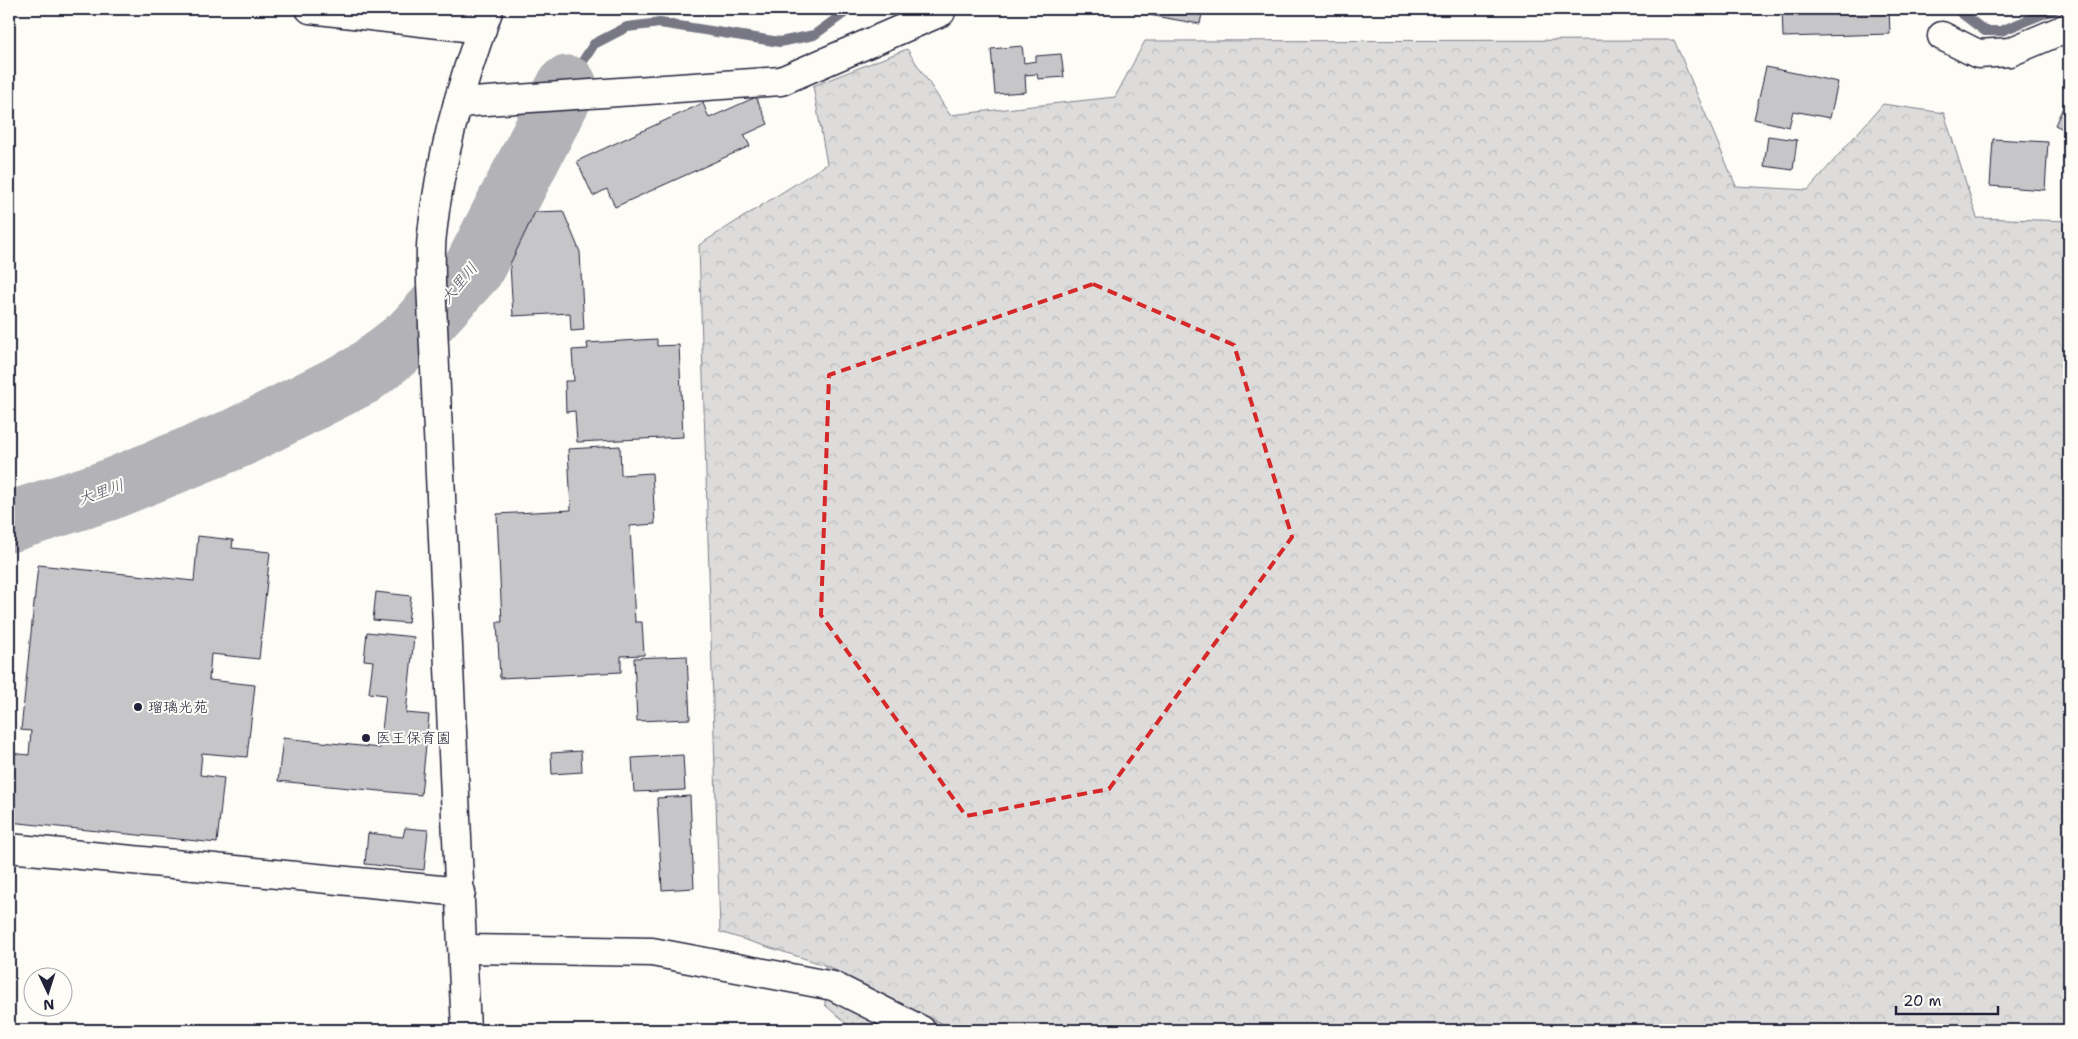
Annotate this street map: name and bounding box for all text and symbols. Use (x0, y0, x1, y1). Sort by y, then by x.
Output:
water label: 大里川 (436, 258, 482, 308)
water label: 大里川 (75, 474, 127, 510)
place label: 瑠璃光苑 (148, 697, 208, 717)
marker: 瑠璃光苑 (132, 701, 144, 713)
place label: 医王保育園 (376, 728, 451, 748)
marker: 医王保育園 (360, 732, 372, 744)
north arrow (22, 966, 72, 1016)
scale bar (1896, 984, 1998, 1016)
text: 20 m (1903, 991, 1942, 1011)
text: N (43, 996, 55, 1014)

